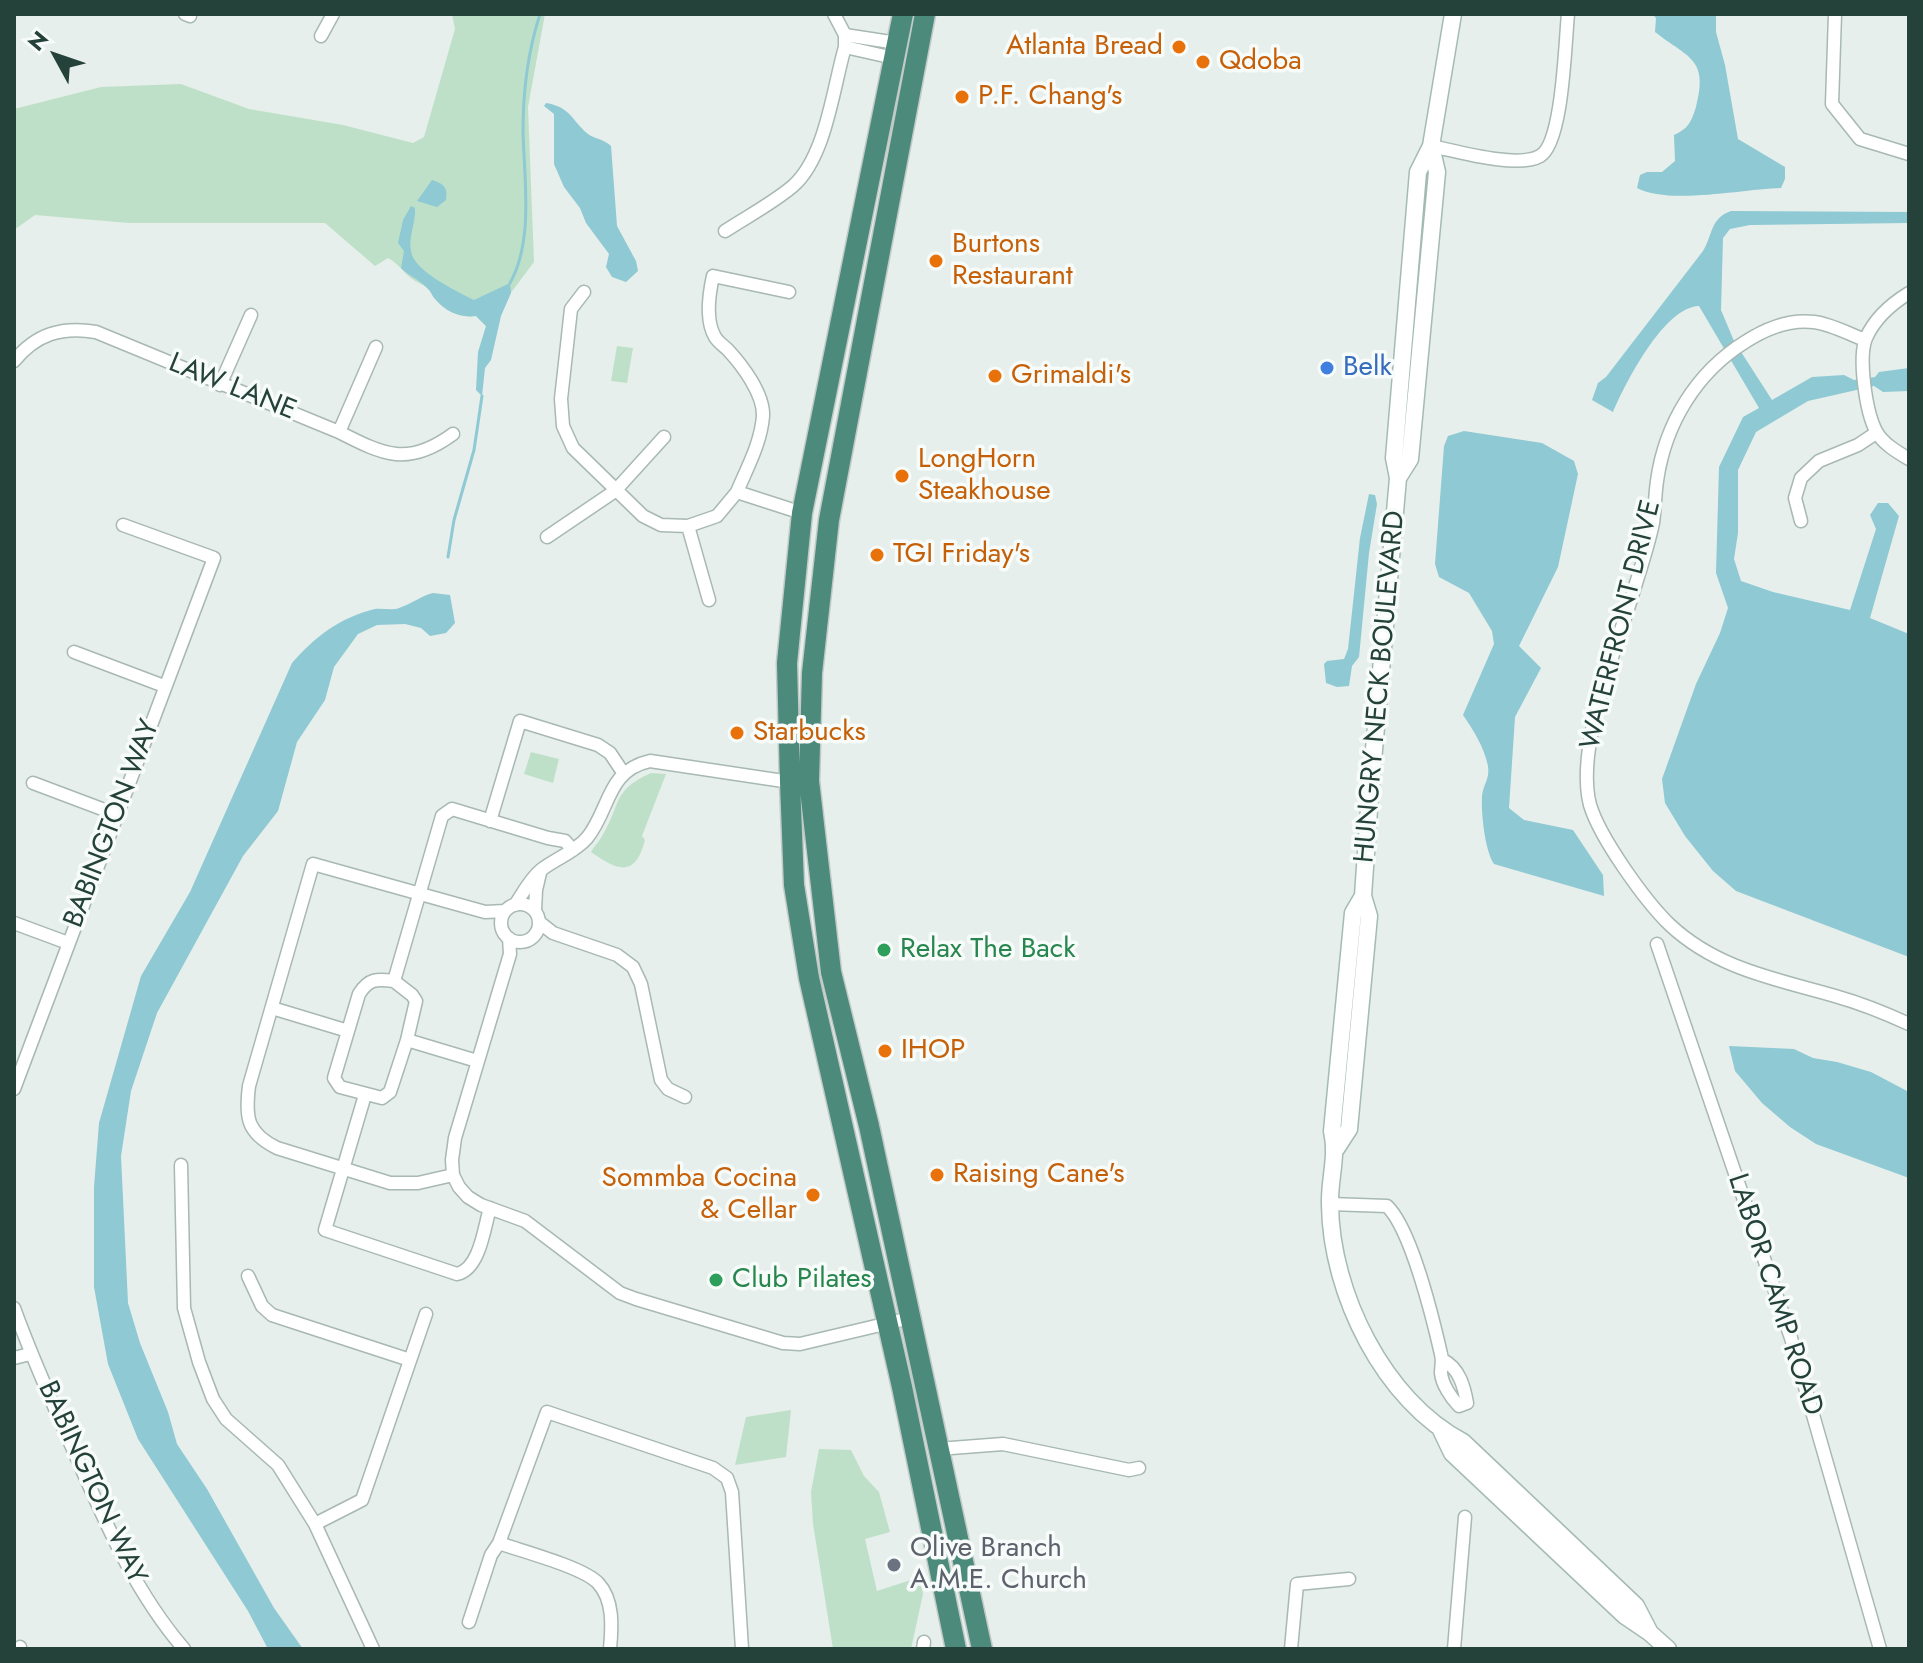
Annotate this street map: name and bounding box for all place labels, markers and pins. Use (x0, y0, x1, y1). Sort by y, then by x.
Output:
place label: Atlanta Bread (1006, 30, 1163, 64)
marker: Atlanta Bread (1170, 38, 1188, 56)
place label: Qdoba (1219, 45, 1302, 79)
marker: Qdoba (1194, 53, 1212, 71)
place label: P.F. Chang's (978, 80, 1122, 114)
marker: P.F. Chang's (953, 88, 971, 106)
place label: Burtons Restaurant (952, 228, 1073, 294)
marker: Burtons Restaurant (927, 252, 945, 270)
place label: Belk (1343, 351, 1392, 385)
place label: Grimaldi's (1011, 359, 1131, 393)
marker: Belk (1318, 359, 1336, 377)
marker: Grimaldi's (986, 367, 1004, 385)
place label: LongHorn Steakhouse (918, 443, 1051, 509)
marker: LongHorn Steakhouse (893, 467, 911, 485)
place label: TGI Friday's (893, 538, 1030, 572)
marker: TGI Friday's (868, 546, 886, 564)
place label: Starbucks (753, 716, 866, 750)
marker: Starbucks (728, 724, 746, 742)
place label: Relax The Back (900, 933, 1076, 967)
marker: Relax The Back (875, 941, 893, 959)
place label: IHOP (901, 1034, 965, 1068)
marker: IHOP (876, 1042, 894, 1060)
place label: Raising Cane's (953, 1158, 1124, 1192)
place label: Sommba Cocina & Cellar (602, 1162, 797, 1228)
marker: Raising Cane's (928, 1166, 946, 1184)
marker: Sommba Cocina & Cellar (804, 1186, 822, 1204)
place label: Club Pilates (732, 1263, 872, 1297)
marker: Club Pilates (707, 1271, 725, 1289)
place label: Olive Branch A.M.E. Church (910, 1532, 1087, 1598)
marker: Olive Branch A.M.E. Church (885, 1556, 903, 1574)

